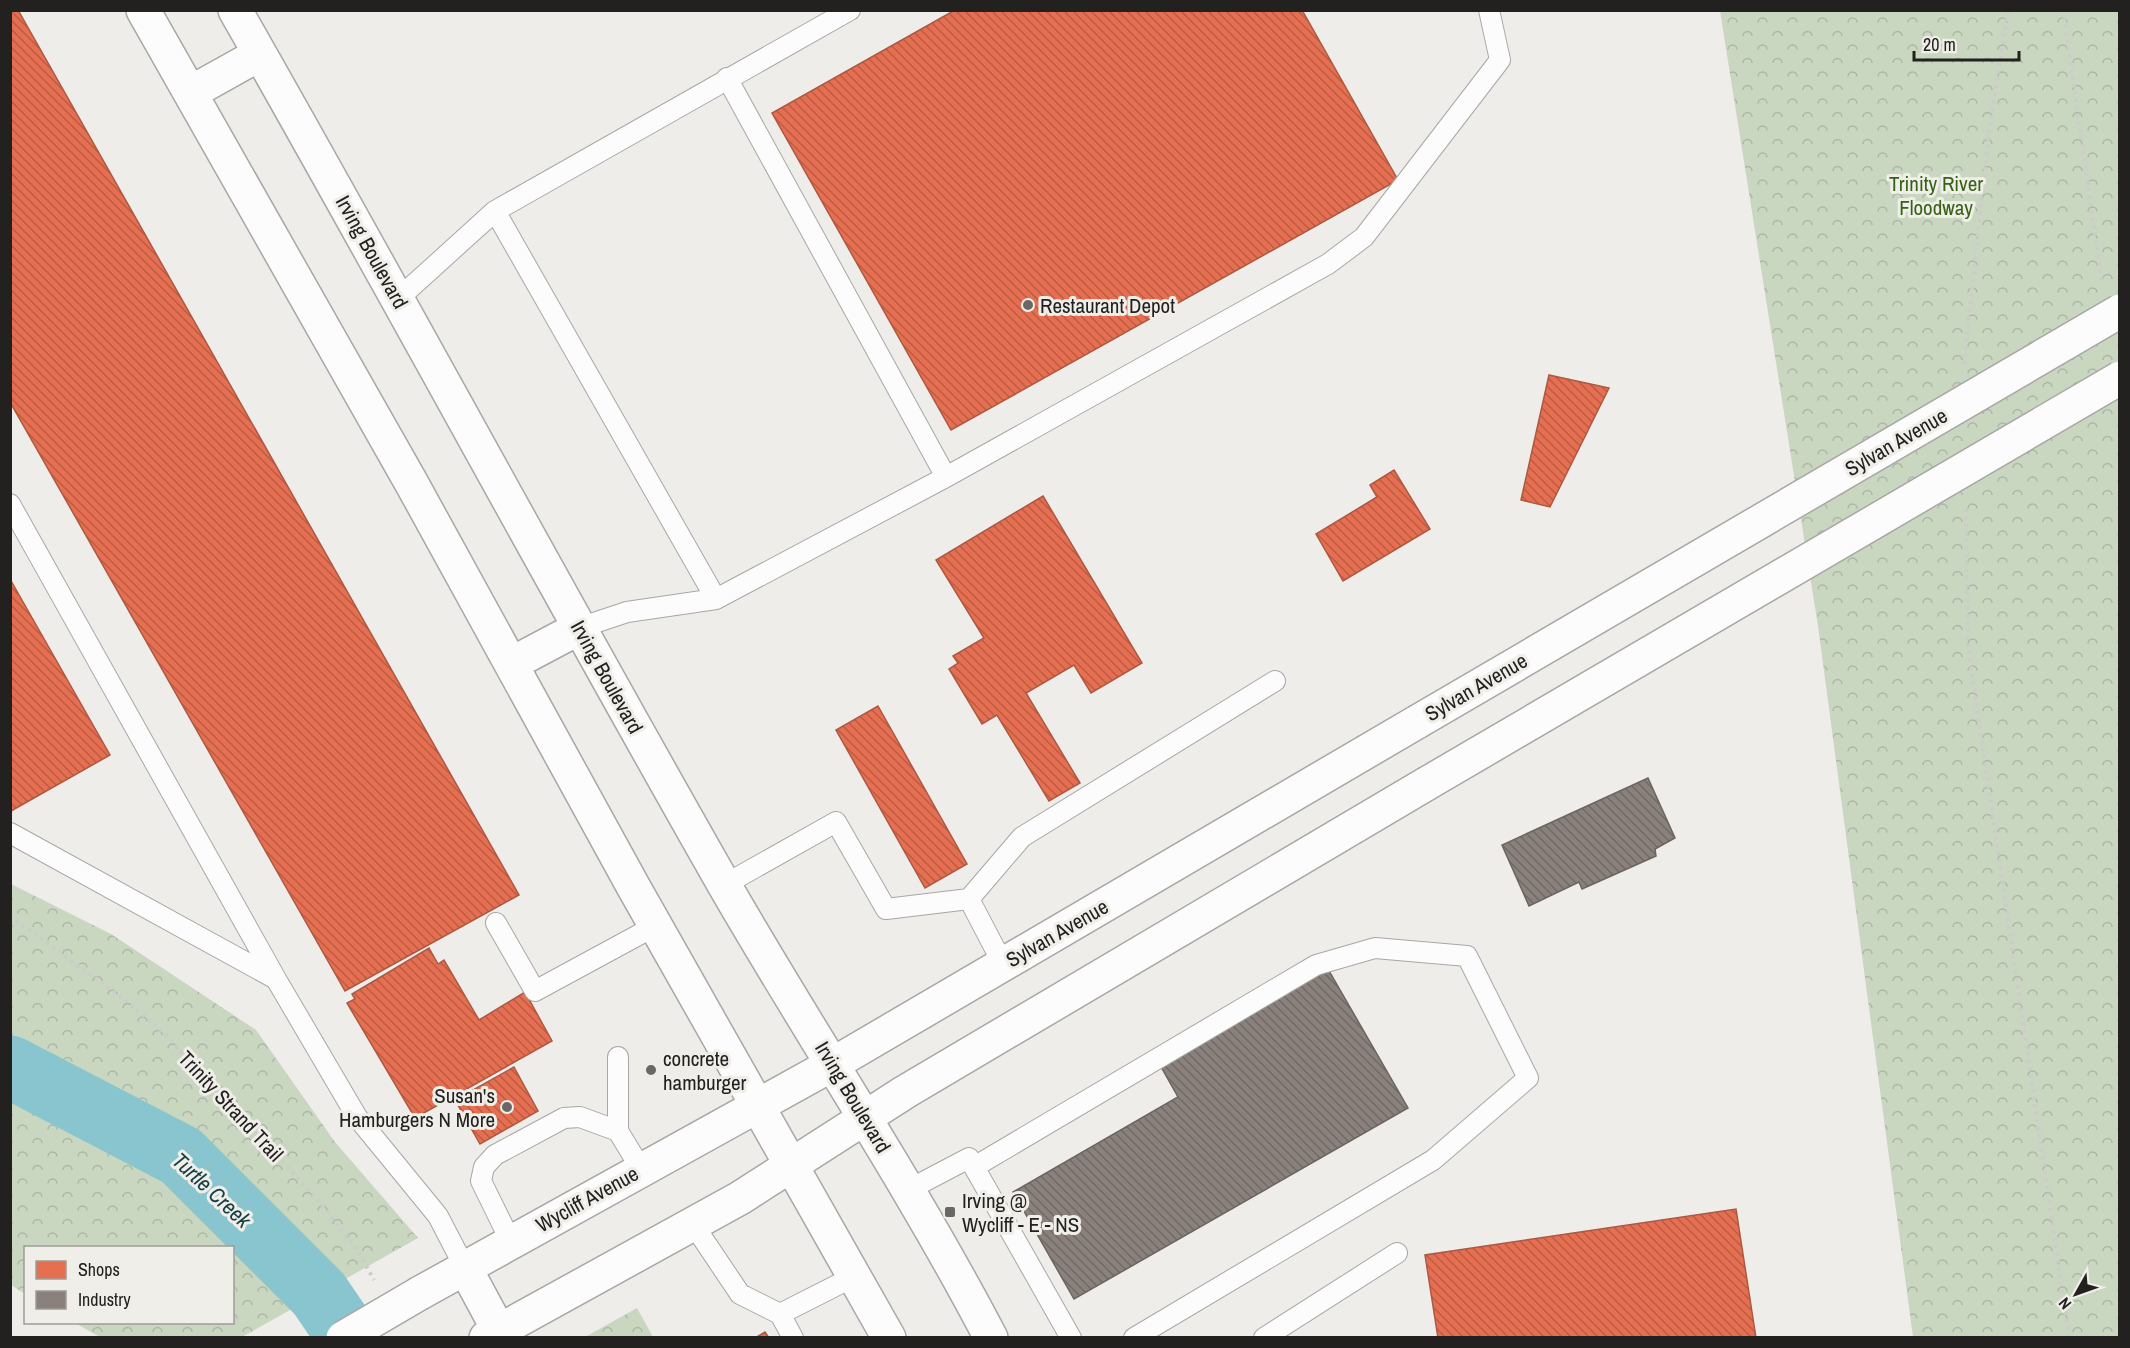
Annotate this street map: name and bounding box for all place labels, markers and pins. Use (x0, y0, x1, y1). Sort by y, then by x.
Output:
place label: Restaurant Depot (1040, 291, 1175, 320)
marker: Restaurant Depot (1021, 298, 1035, 312)
place label: concrete hamburger (663, 1044, 747, 1097)
marker: concrete hamburger (644, 1063, 658, 1077)
place label: Susan's Hamburgers N More (339, 1081, 495, 1134)
marker: Susan's Hamburgers N More (500, 1100, 514, 1114)
place label: Irving @ Wycliff - E - NS (962, 1186, 1079, 1239)
marker: Irving @ Wycliff - E - NS (943, 1205, 957, 1219)

